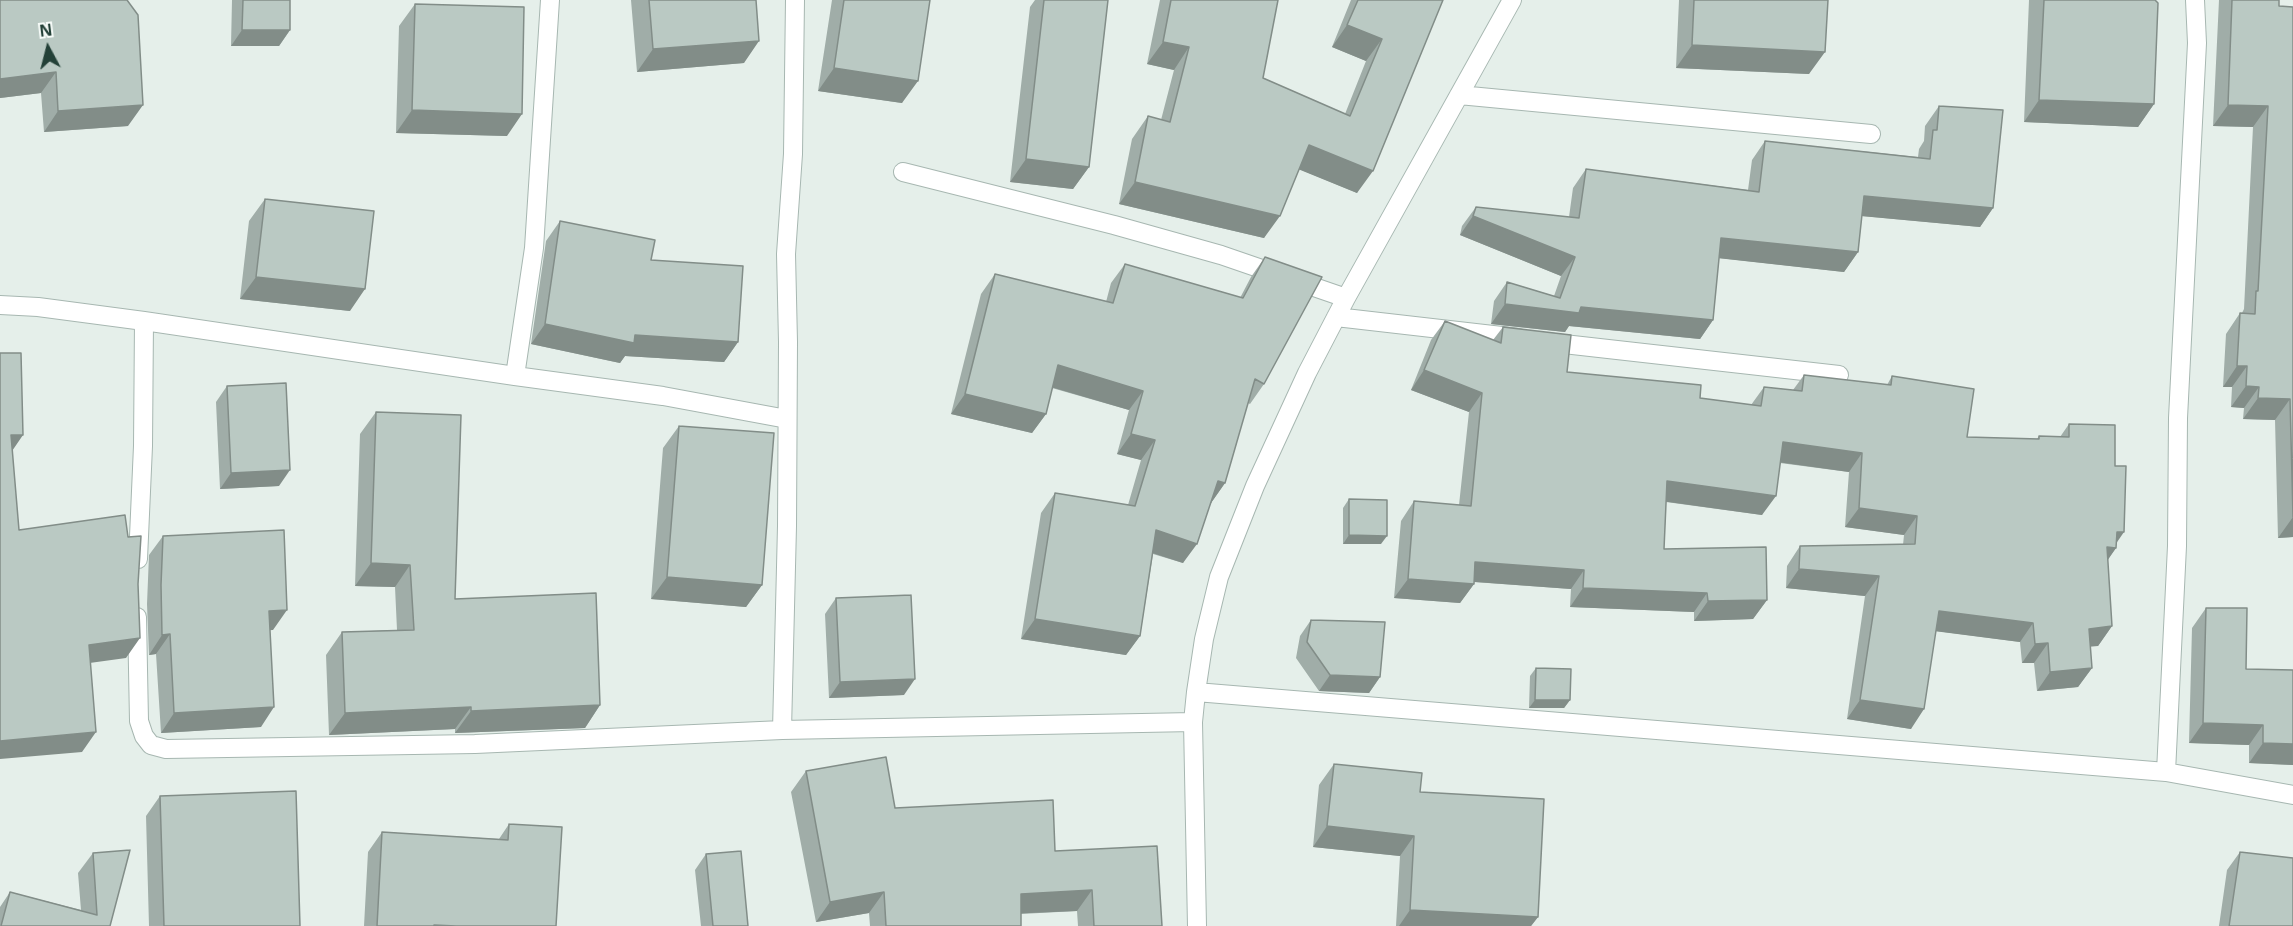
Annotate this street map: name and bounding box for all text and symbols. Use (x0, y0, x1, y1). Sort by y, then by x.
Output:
north arrow (18, 18, 78, 78)
text: N (38, 18, 54, 42)

